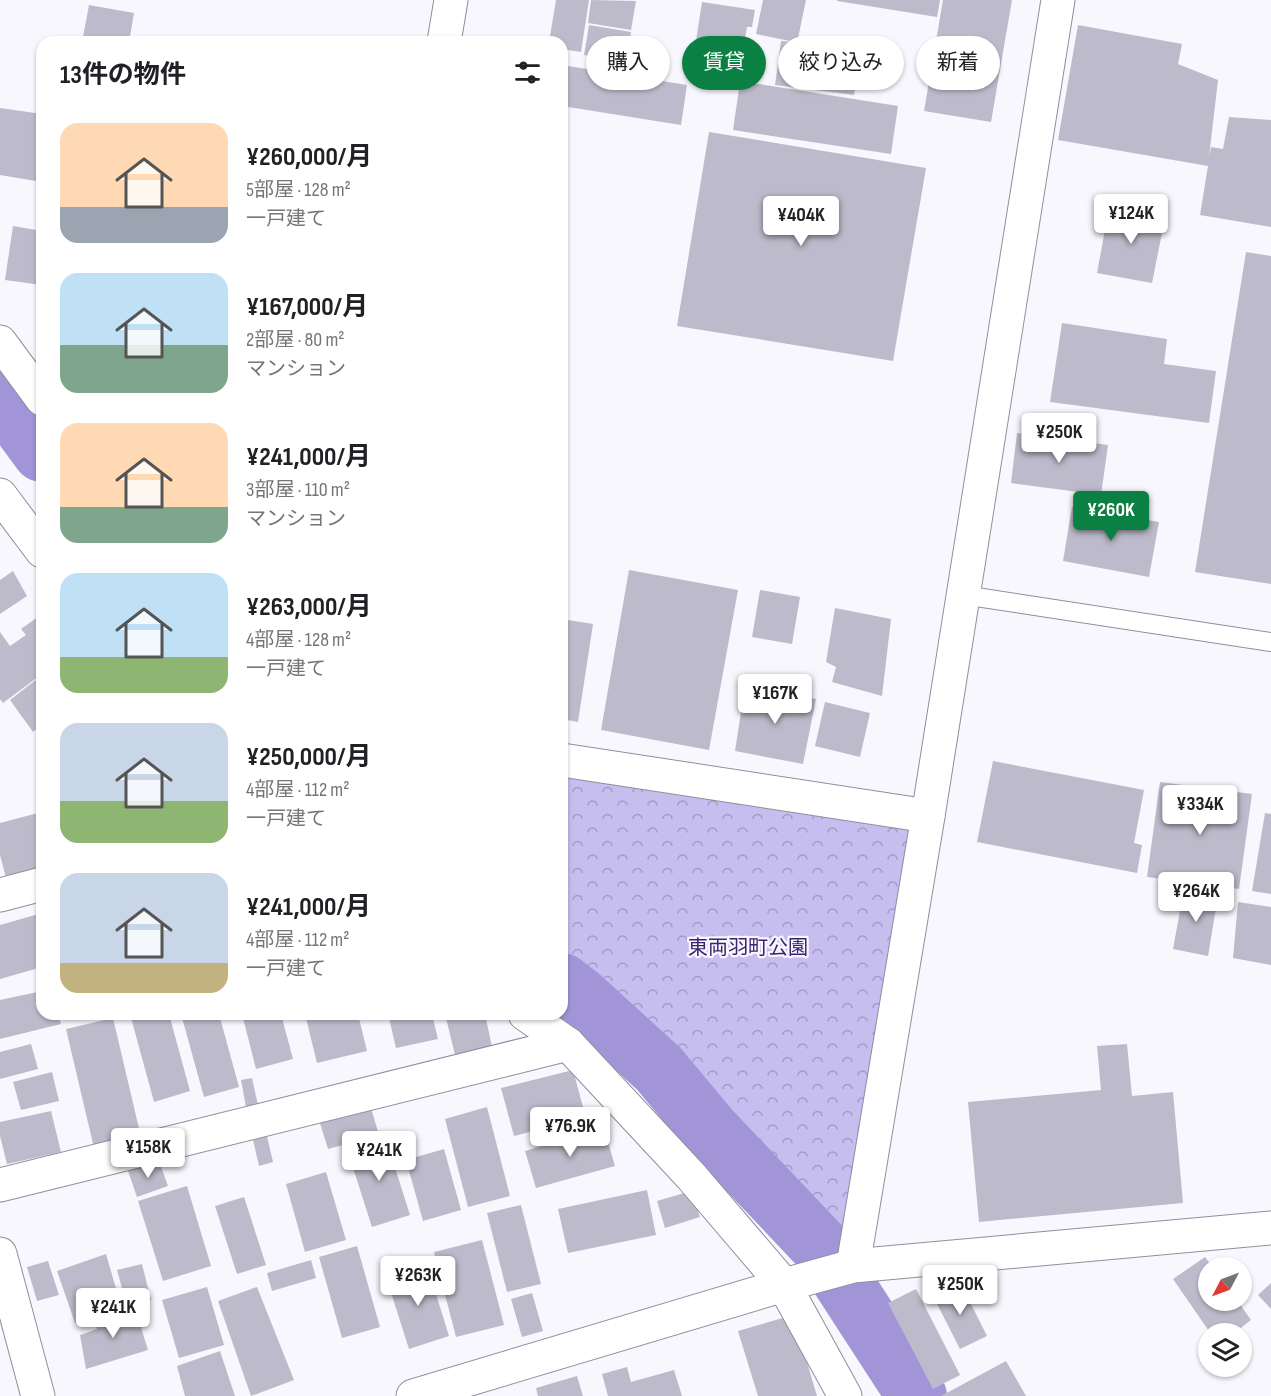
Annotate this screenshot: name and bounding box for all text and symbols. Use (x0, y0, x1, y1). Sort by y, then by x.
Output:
chip: 購入 (586, 36, 670, 90)
chip: 賃貸 (682, 36, 766, 90)
chip: 絞り込み (778, 36, 904, 90)
chip: 新着 (916, 36, 1000, 90)
icon: filters (511, 56, 544, 89)
text: 13件の物件 (60, 60, 186, 91)
text: ¥260,000/月 (246, 142, 372, 173)
icon: home (108, 147, 180, 219)
text: 5部屋 · 128 m² (246, 178, 351, 202)
pin: ¥124K (1089, 194, 1173, 245)
pin: ¥404K (759, 196, 843, 247)
text: ¥124K (1108, 201, 1154, 225)
text: ¥404K (777, 203, 825, 227)
text: 一戸建て (246, 207, 326, 231)
text: ¥167,000/月 (246, 292, 368, 323)
icon: home (108, 297, 180, 369)
text: 2部屋 · 80 m² (246, 328, 345, 352)
text: マンション (246, 357, 346, 381)
pin: ¥250K (1017, 413, 1101, 464)
text: ¥250K (1035, 420, 1083, 444)
text: ¥241,000/月 (246, 442, 371, 473)
icon: home (108, 447, 180, 519)
text: 3部屋 · 110 m² (246, 478, 350, 502)
pin: ¥260K (1069, 491, 1153, 542)
text: ¥260K (1087, 498, 1135, 522)
text: マンション (246, 507, 346, 531)
text: ¥263,000/月 (246, 592, 372, 623)
icon: home (108, 597, 180, 669)
text: 4部屋 · 128 m² (246, 628, 351, 652)
text: 一戸建て (246, 657, 326, 681)
pin: ¥167K (733, 674, 817, 725)
text: ¥167K (752, 681, 798, 705)
text: ¥250,000/月 (246, 742, 372, 773)
icon: home (108, 747, 180, 819)
text: 4部屋 · 112 m² (246, 778, 349, 802)
pin: ¥334K (1158, 785, 1242, 836)
text: ¥334K (1176, 792, 1224, 816)
text: 一戸建て (246, 807, 326, 831)
pin: ¥264K (1154, 872, 1238, 923)
text: ¥264K (1172, 879, 1220, 903)
text: ¥241,000/月 (246, 892, 371, 923)
icon: home (108, 897, 180, 969)
text: 4部屋 · 112 m² (246, 928, 349, 952)
park label: 東両羽町公園 (688, 936, 808, 960)
text: 一戸建て (246, 957, 326, 981)
pin: ¥76.9K (521, 1107, 619, 1158)
text: ¥76.9K (544, 1114, 596, 1138)
pin: ¥158K (106, 1128, 190, 1179)
pin: ¥241K (337, 1131, 421, 1182)
text: ¥158K (125, 1135, 171, 1159)
text: ¥241K (356, 1138, 402, 1162)
pin: ¥263K (376, 1256, 460, 1307)
north arrow (1198, 1257, 1252, 1311)
map controls (1198, 1257, 1252, 1377)
text: ¥263K (394, 1263, 442, 1287)
pin: ¥250K (918, 1265, 1002, 1316)
text: ¥250K (936, 1272, 984, 1296)
pin: ¥241K (71, 1288, 155, 1339)
text: ¥241K (90, 1295, 136, 1319)
button: layers (1198, 1323, 1252, 1377)

